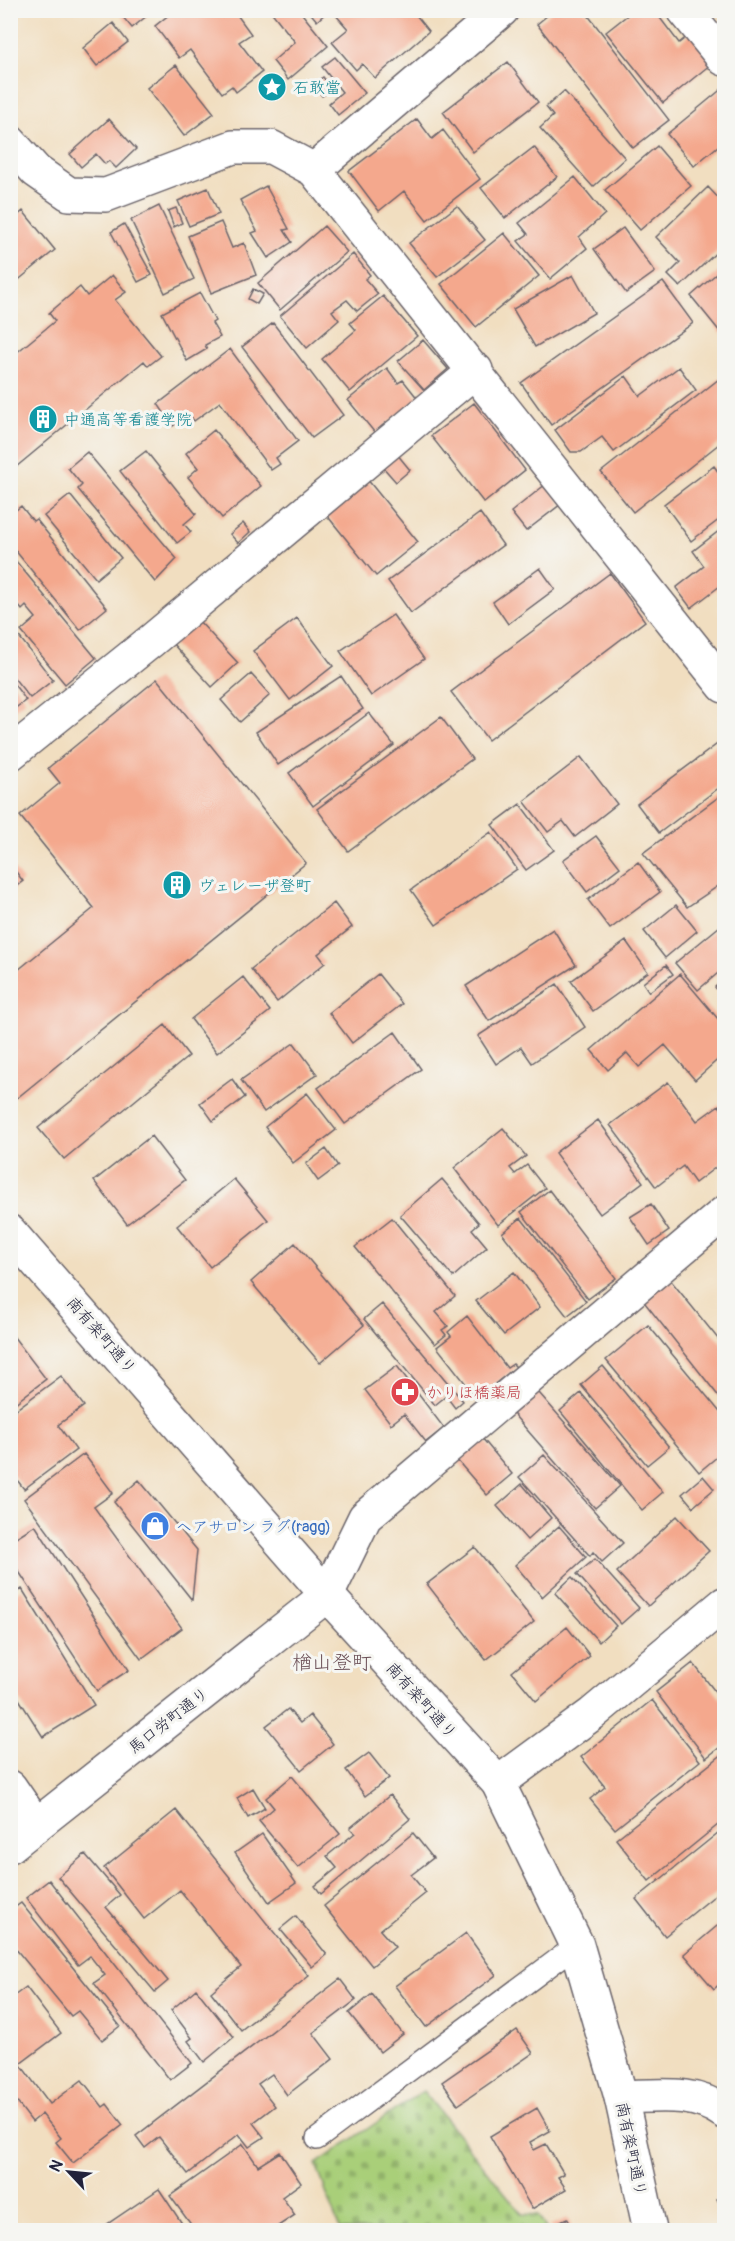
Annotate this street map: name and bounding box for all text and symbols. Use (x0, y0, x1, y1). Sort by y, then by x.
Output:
place icon: 石敢當 (256, 71, 288, 103)
place label: 石敢當 (293, 78, 341, 98)
building icon: 中通高等看護学院 (27, 403, 59, 435)
place label: 中通高等看護学院 (64, 410, 192, 430)
building icon: ヴェレーザ登町 (161, 869, 193, 901)
place label: ヴェレーザ登町 (198, 876, 311, 896)
street label: 南有楽町通り (62, 1293, 140, 1378)
pharmacy icon: かりほ橋薬局 (389, 1376, 421, 1408)
place label: かりほ橋薬局 (426, 1383, 522, 1403)
shop icon: ヘアサロン ラグ(ragg) (139, 1510, 171, 1542)
place label: ヘアサロン ラグ(ragg) (176, 1517, 331, 1537)
district label: 楢山登町 (292, 1650, 372, 1675)
street label: 南有楽町通り (382, 1658, 461, 1743)
street label: 馬口労町通り (125, 1683, 213, 1758)
street label: 南有楽町通り (611, 2100, 651, 2198)
north arrow (39, 2142, 99, 2202)
text: N (45, 2156, 68, 2175)

